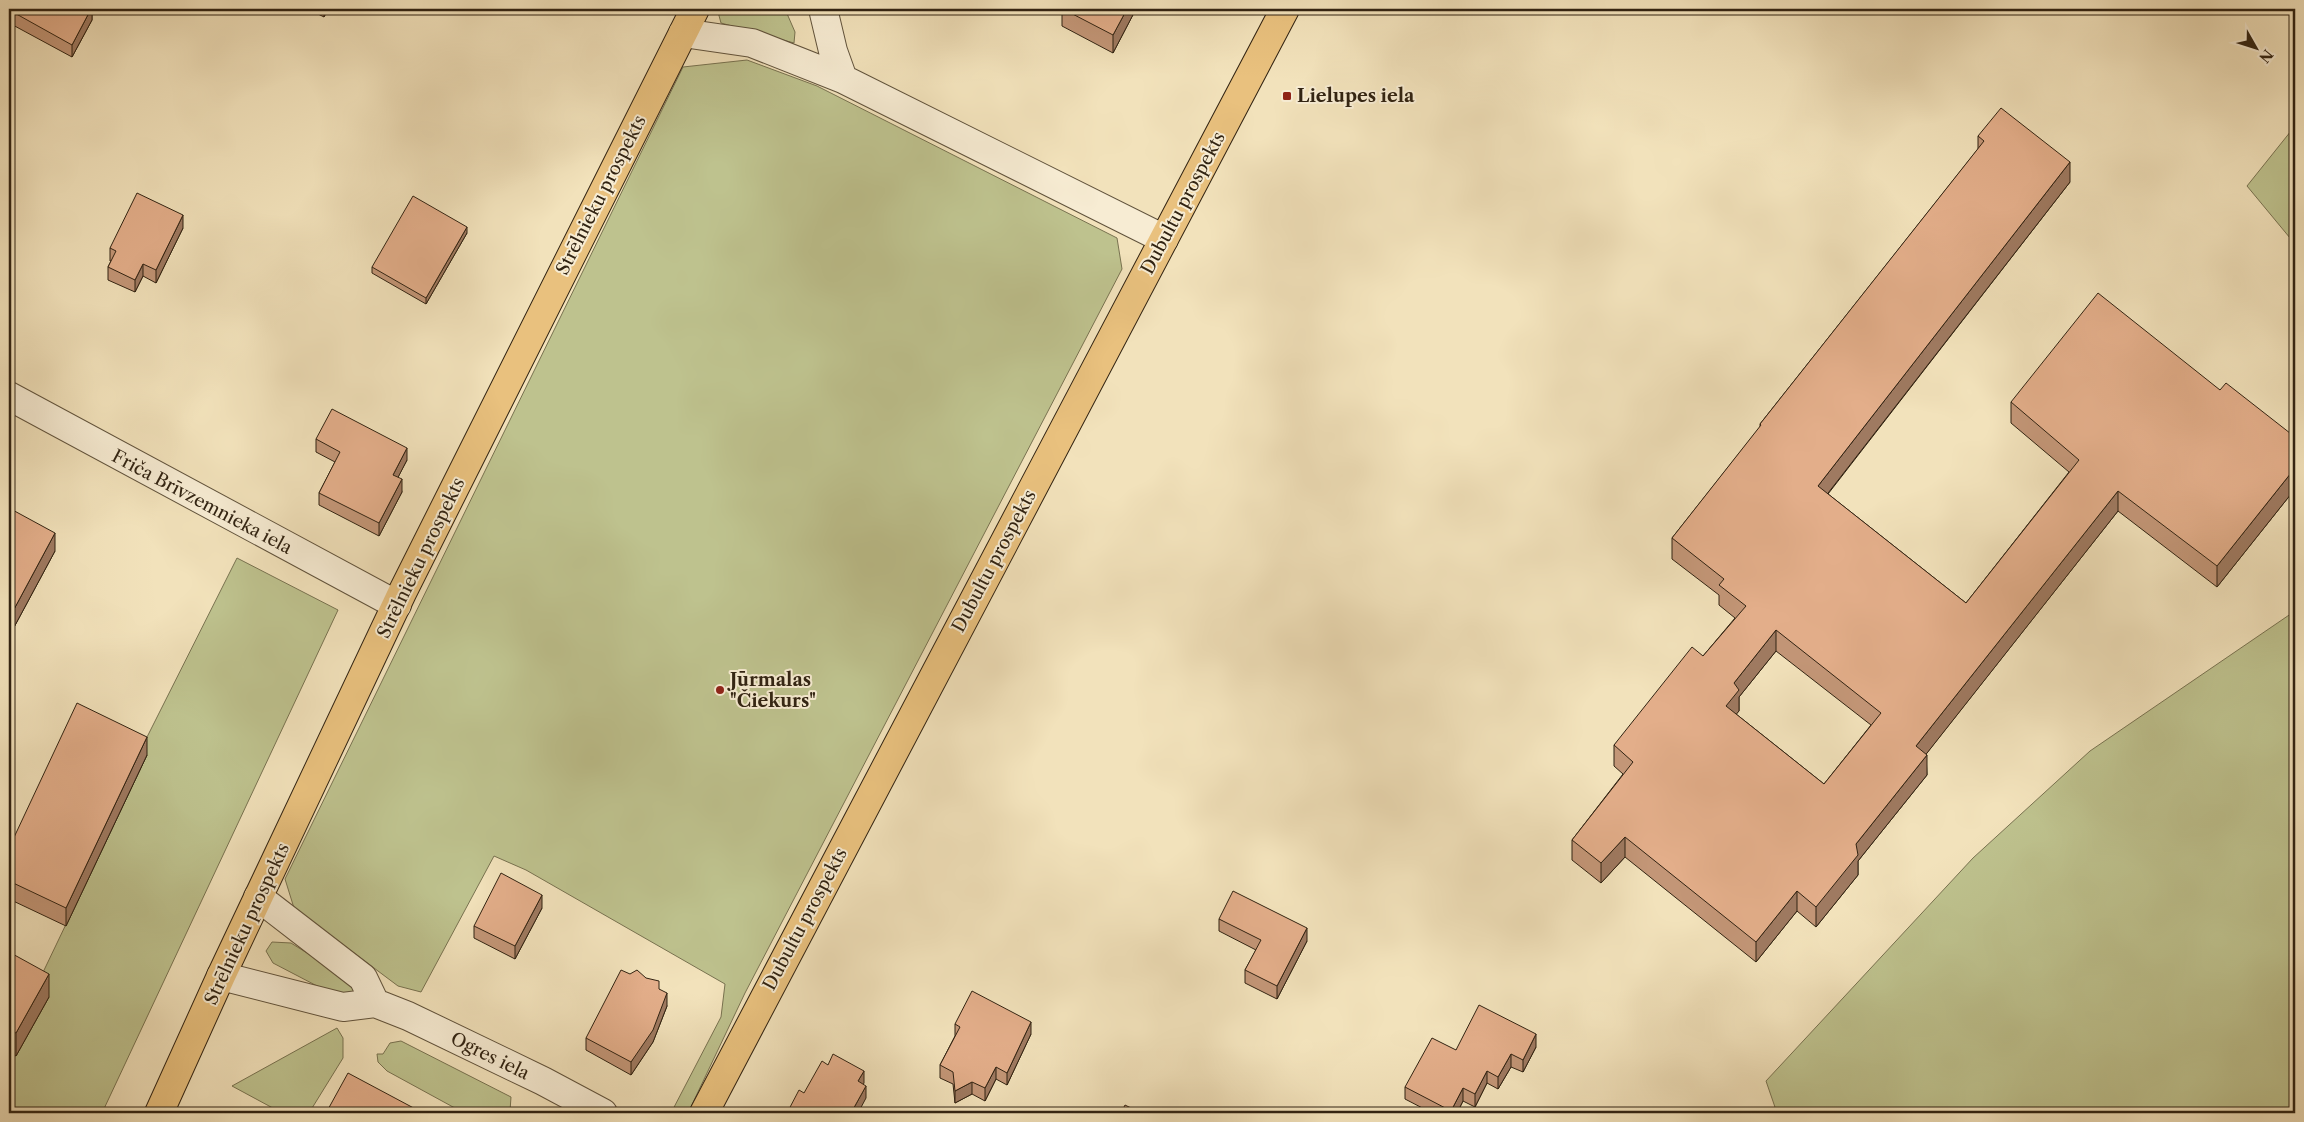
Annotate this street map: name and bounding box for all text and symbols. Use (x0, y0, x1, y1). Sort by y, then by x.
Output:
north arrow (2232, 22, 2282, 72)
text: N (2255, 46, 2277, 67)
place label: Lielupes iela (1297, 85, 1415, 107)
marker: Lielupes iela (1281, 90, 1293, 102)
street label: Strēlnieku prospekts (551, 112, 651, 278)
street label: Dubultu prospekts (1136, 128, 1230, 278)
street label: Friča Brīvzemnieka iela (108, 445, 296, 559)
street label: Strēlnieku prospekts (373, 474, 469, 642)
street label: Dubultu prospekts (947, 486, 1041, 636)
place label: Jūrmalas "Čiekurs" (727, 669, 816, 712)
marker: Jūrmalas "Čiekurs" (714, 684, 726, 696)
street label: Strēlnieku prospekts (200, 840, 294, 1008)
street label: Dubultu prospekts (758, 844, 852, 994)
street label: Ogres iela (447, 1028, 533, 1085)

